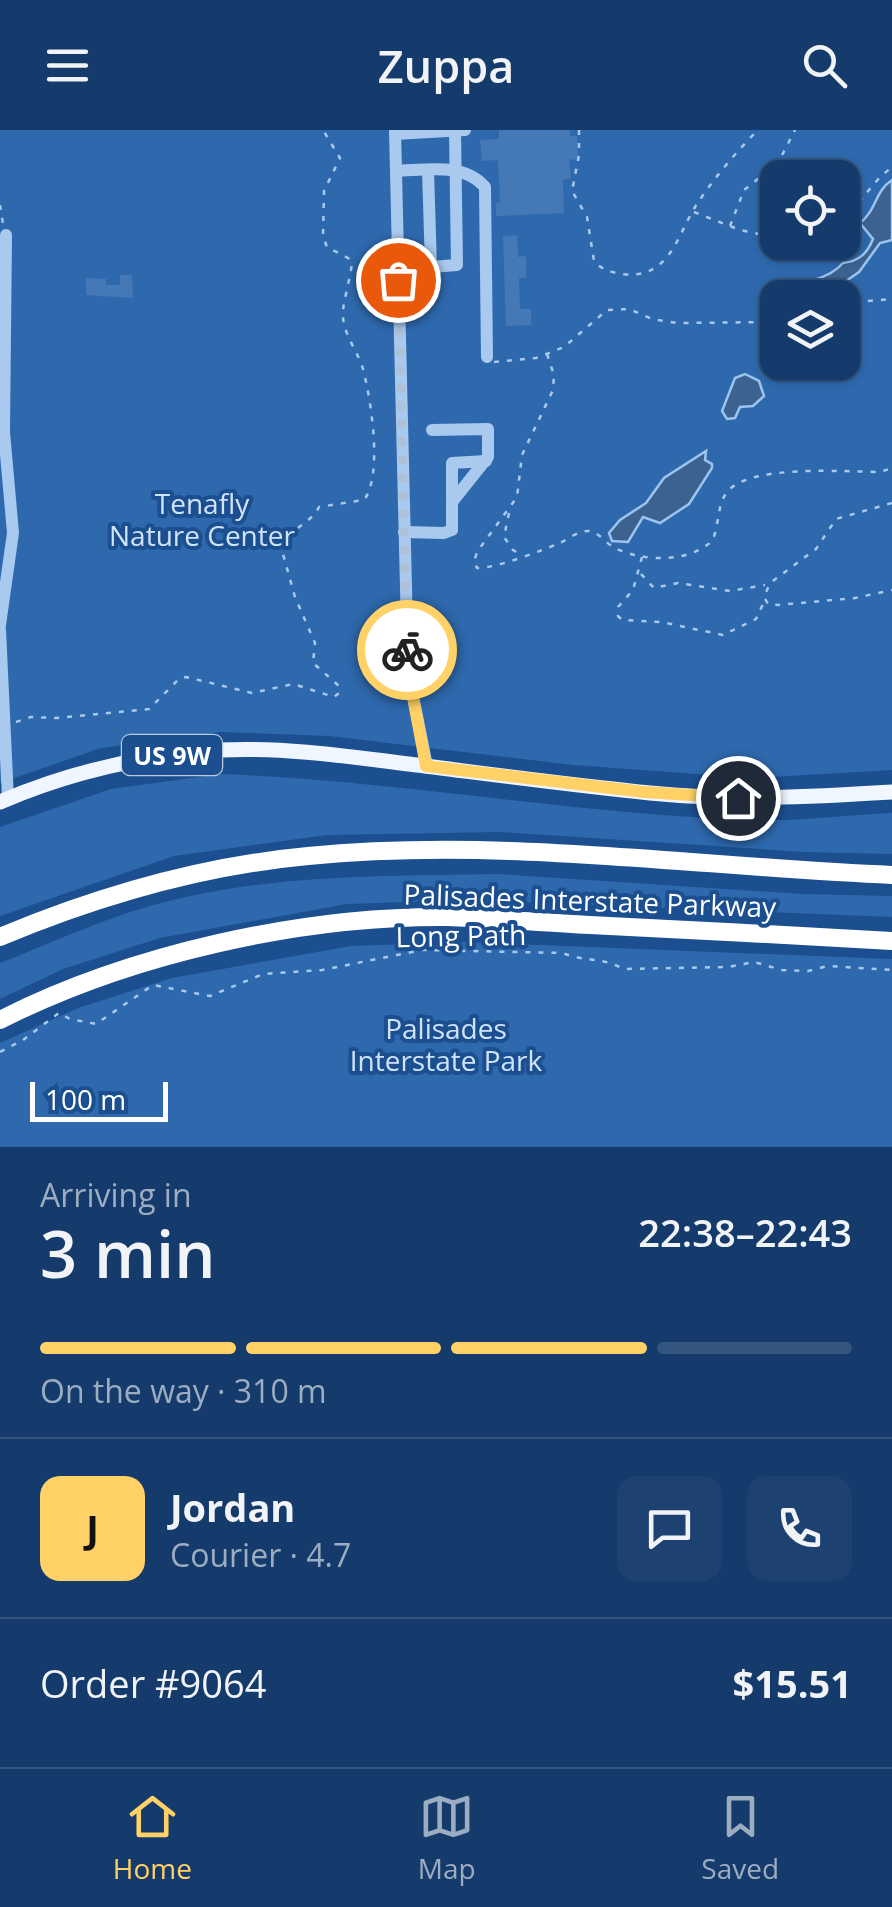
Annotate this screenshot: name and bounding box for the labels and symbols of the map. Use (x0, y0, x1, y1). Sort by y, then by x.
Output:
pin (356, 238, 441, 323)
park label: Tenafly Nature Center (109, 484, 296, 554)
courier (357, 600, 457, 700)
road number: US 9W (122, 735, 222, 775)
pin (696, 756, 781, 841)
street label: Palisades Interstate Parkway (403, 875, 778, 926)
street label: Long Path (395, 915, 527, 955)
park label: Palisades Interstate Park (350, 1009, 543, 1079)
scale bar (30, 1077, 168, 1121)

